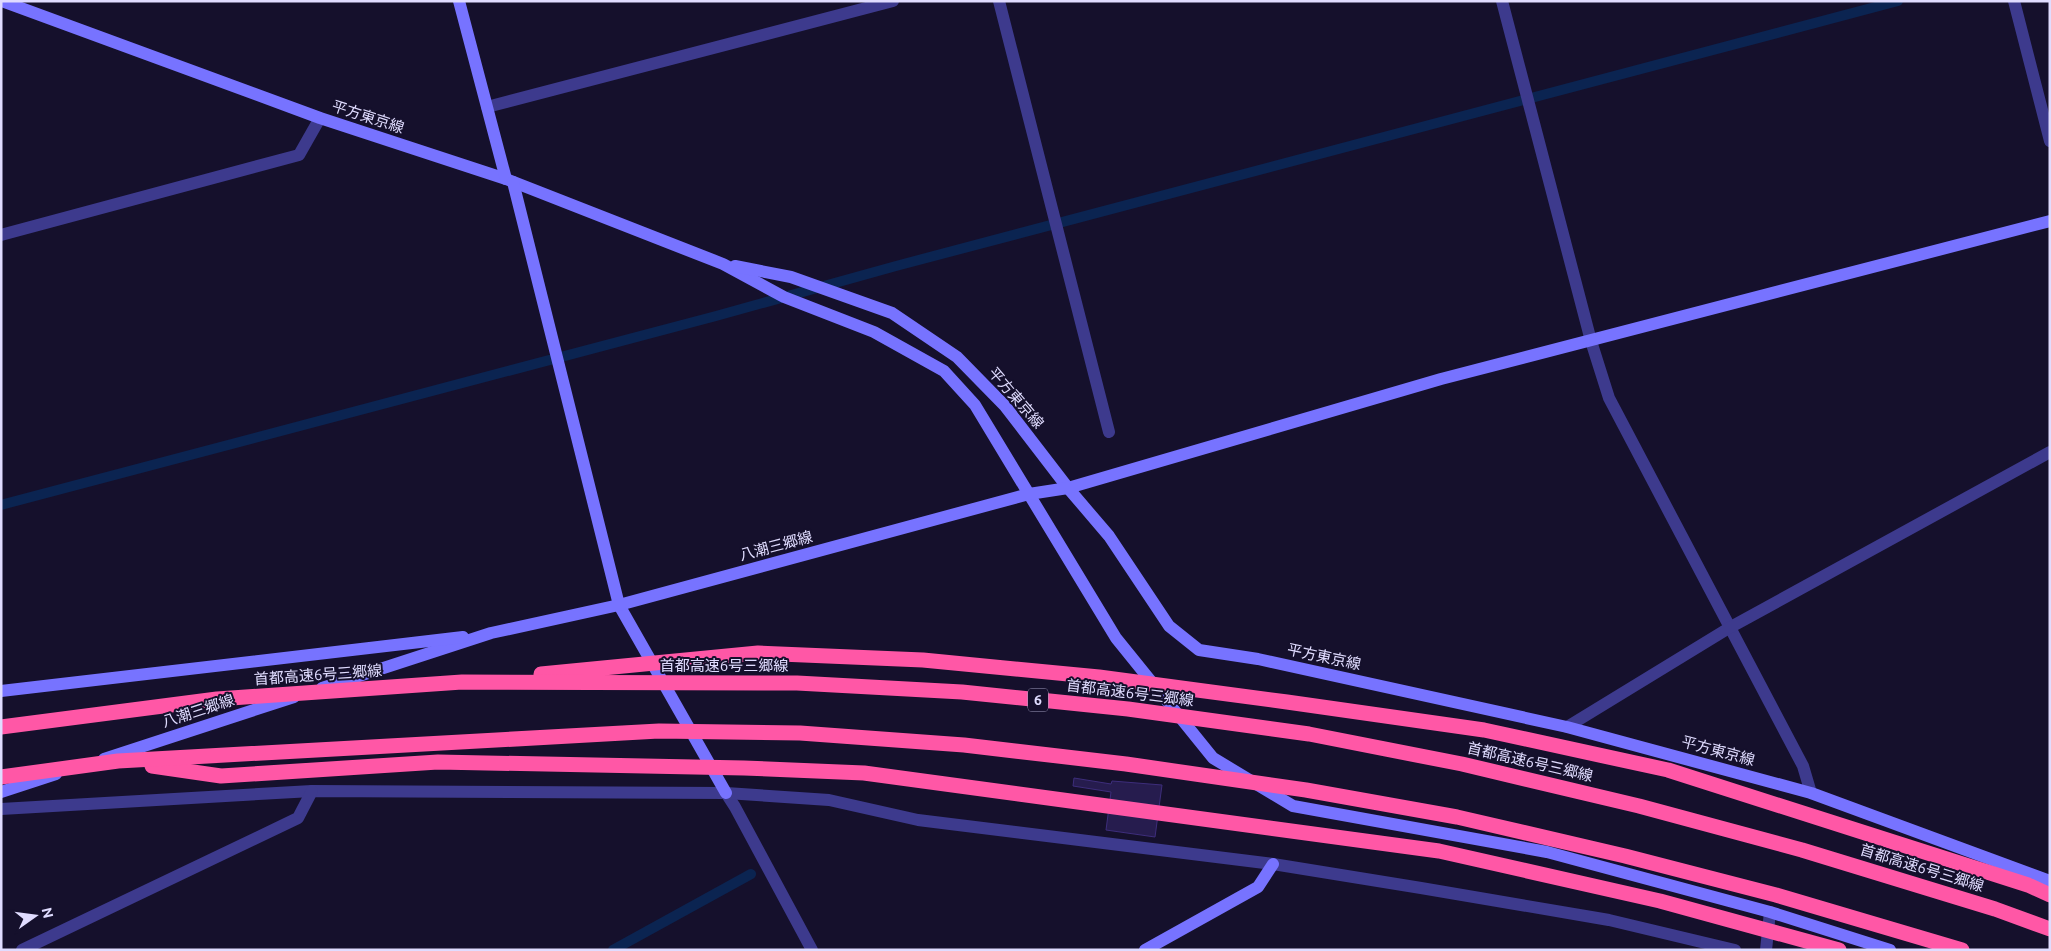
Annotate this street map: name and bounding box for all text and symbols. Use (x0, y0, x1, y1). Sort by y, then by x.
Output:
street label: 平方東京線 (330, 97, 406, 136)
street label: 平方東京線 (985, 364, 1047, 432)
street label: 八潮三郷線 (737, 528, 814, 563)
street label: 平方東京線 (1286, 640, 1363, 673)
street label: 首都高速6号三郷線 (660, 657, 788, 674)
street label: 首都高速6号三郷線 (253, 662, 383, 687)
street label: 首都高速6号三郷線 (1065, 676, 1195, 709)
road number: 6 (1028, 688, 1048, 712)
street label: 八潮三郷線 (160, 691, 236, 730)
street label: 平方東京線 (1680, 733, 1757, 768)
street label: 首都高速6号三郷線 (1466, 739, 1595, 784)
street label: 首都高速6号三郷線 (1858, 841, 1986, 894)
north arrow (10, 891, 60, 941)
text: N (39, 906, 57, 920)

